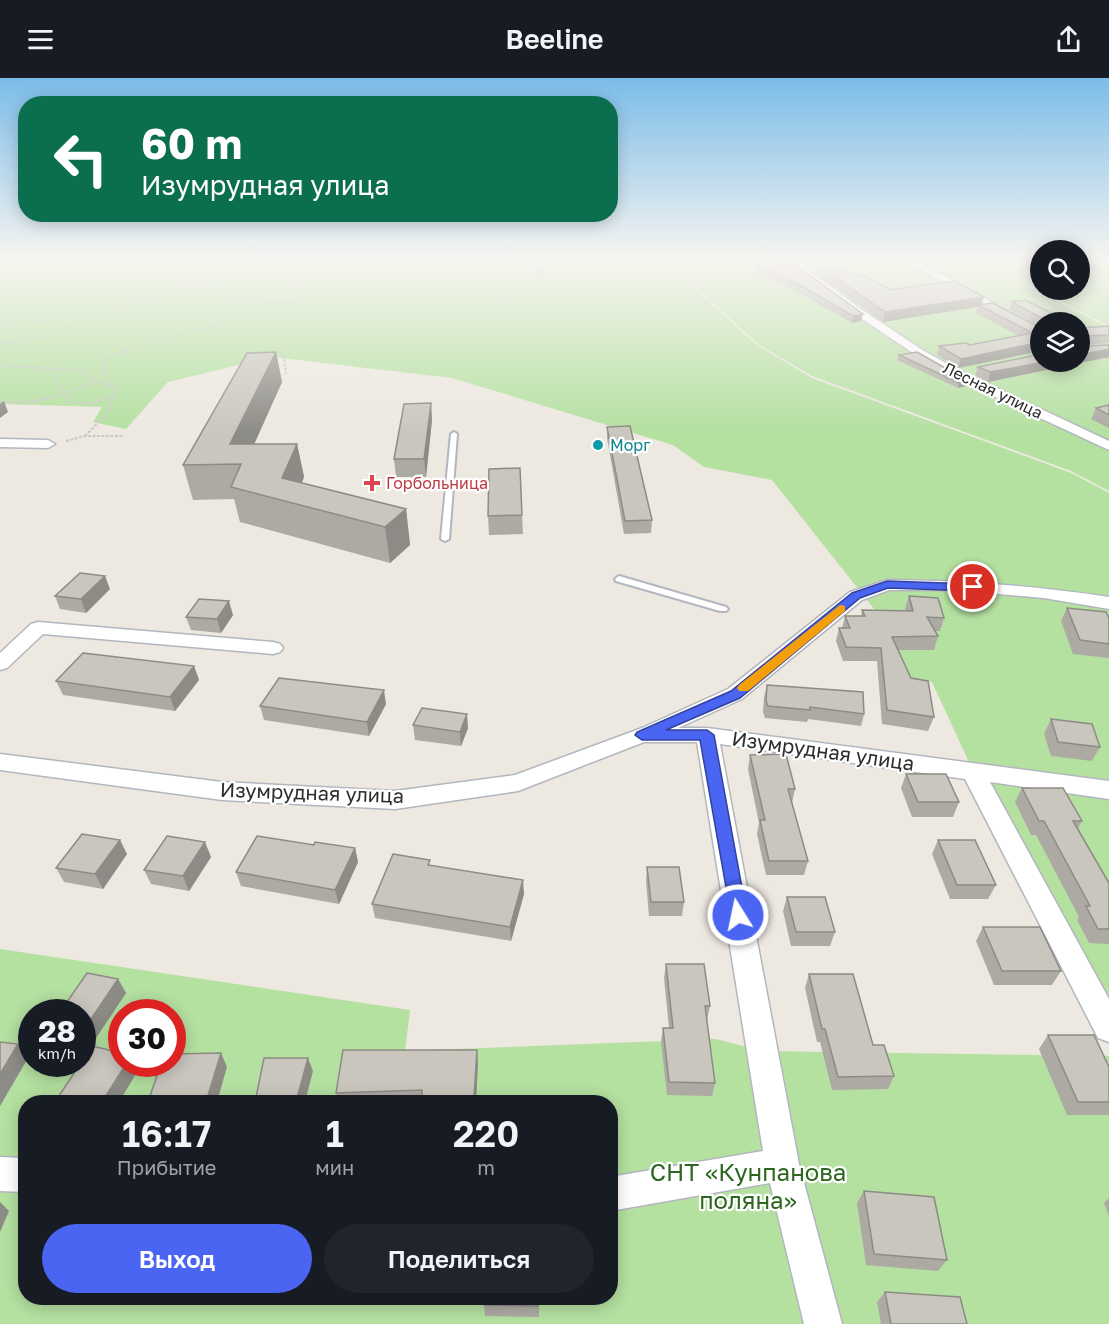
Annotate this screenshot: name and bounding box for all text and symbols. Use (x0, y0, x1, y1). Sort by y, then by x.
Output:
icon: menu (24, 23, 57, 56)
text: Beeline (506, 23, 603, 55)
icon: share (1052, 23, 1085, 56)
text: 60 m (141, 118, 242, 168)
icon: left (42, 120, 120, 198)
text: Изумрудная улица (141, 169, 389, 201)
map controls (1030, 240, 1090, 372)
button: search (1030, 240, 1090, 300)
button: layers (1030, 312, 1090, 372)
street label: Лесная улица (940, 357, 1046, 423)
place label: Морг (610, 435, 651, 455)
marker: Морг (591, 438, 605, 452)
place label: Горбольница (386, 473, 488, 493)
marker: Горбольница (363, 474, 381, 492)
pin (947, 561, 998, 612)
icon: arrive (956, 570, 989, 603)
street label: Изумрудная улица (730, 725, 916, 775)
street label: Изумрудная улица (220, 777, 404, 807)
position arrow (706, 883, 770, 947)
speed limit sign: 30 (108, 999, 186, 1077)
text: 28 (38, 1013, 76, 1049)
text: km/h (38, 1044, 76, 1062)
text: 16:17 (122, 1112, 211, 1155)
text: 1 (326, 1112, 344, 1155)
text: 220 (453, 1112, 519, 1155)
text: Прибытие (117, 1155, 216, 1179)
text: мин (315, 1155, 354, 1179)
text: m (477, 1155, 495, 1179)
park label: СНТ «Кунпанова поляна» (650, 1157, 846, 1214)
button: Выход (42, 1224, 312, 1293)
button: Поделиться (324, 1224, 594, 1293)

